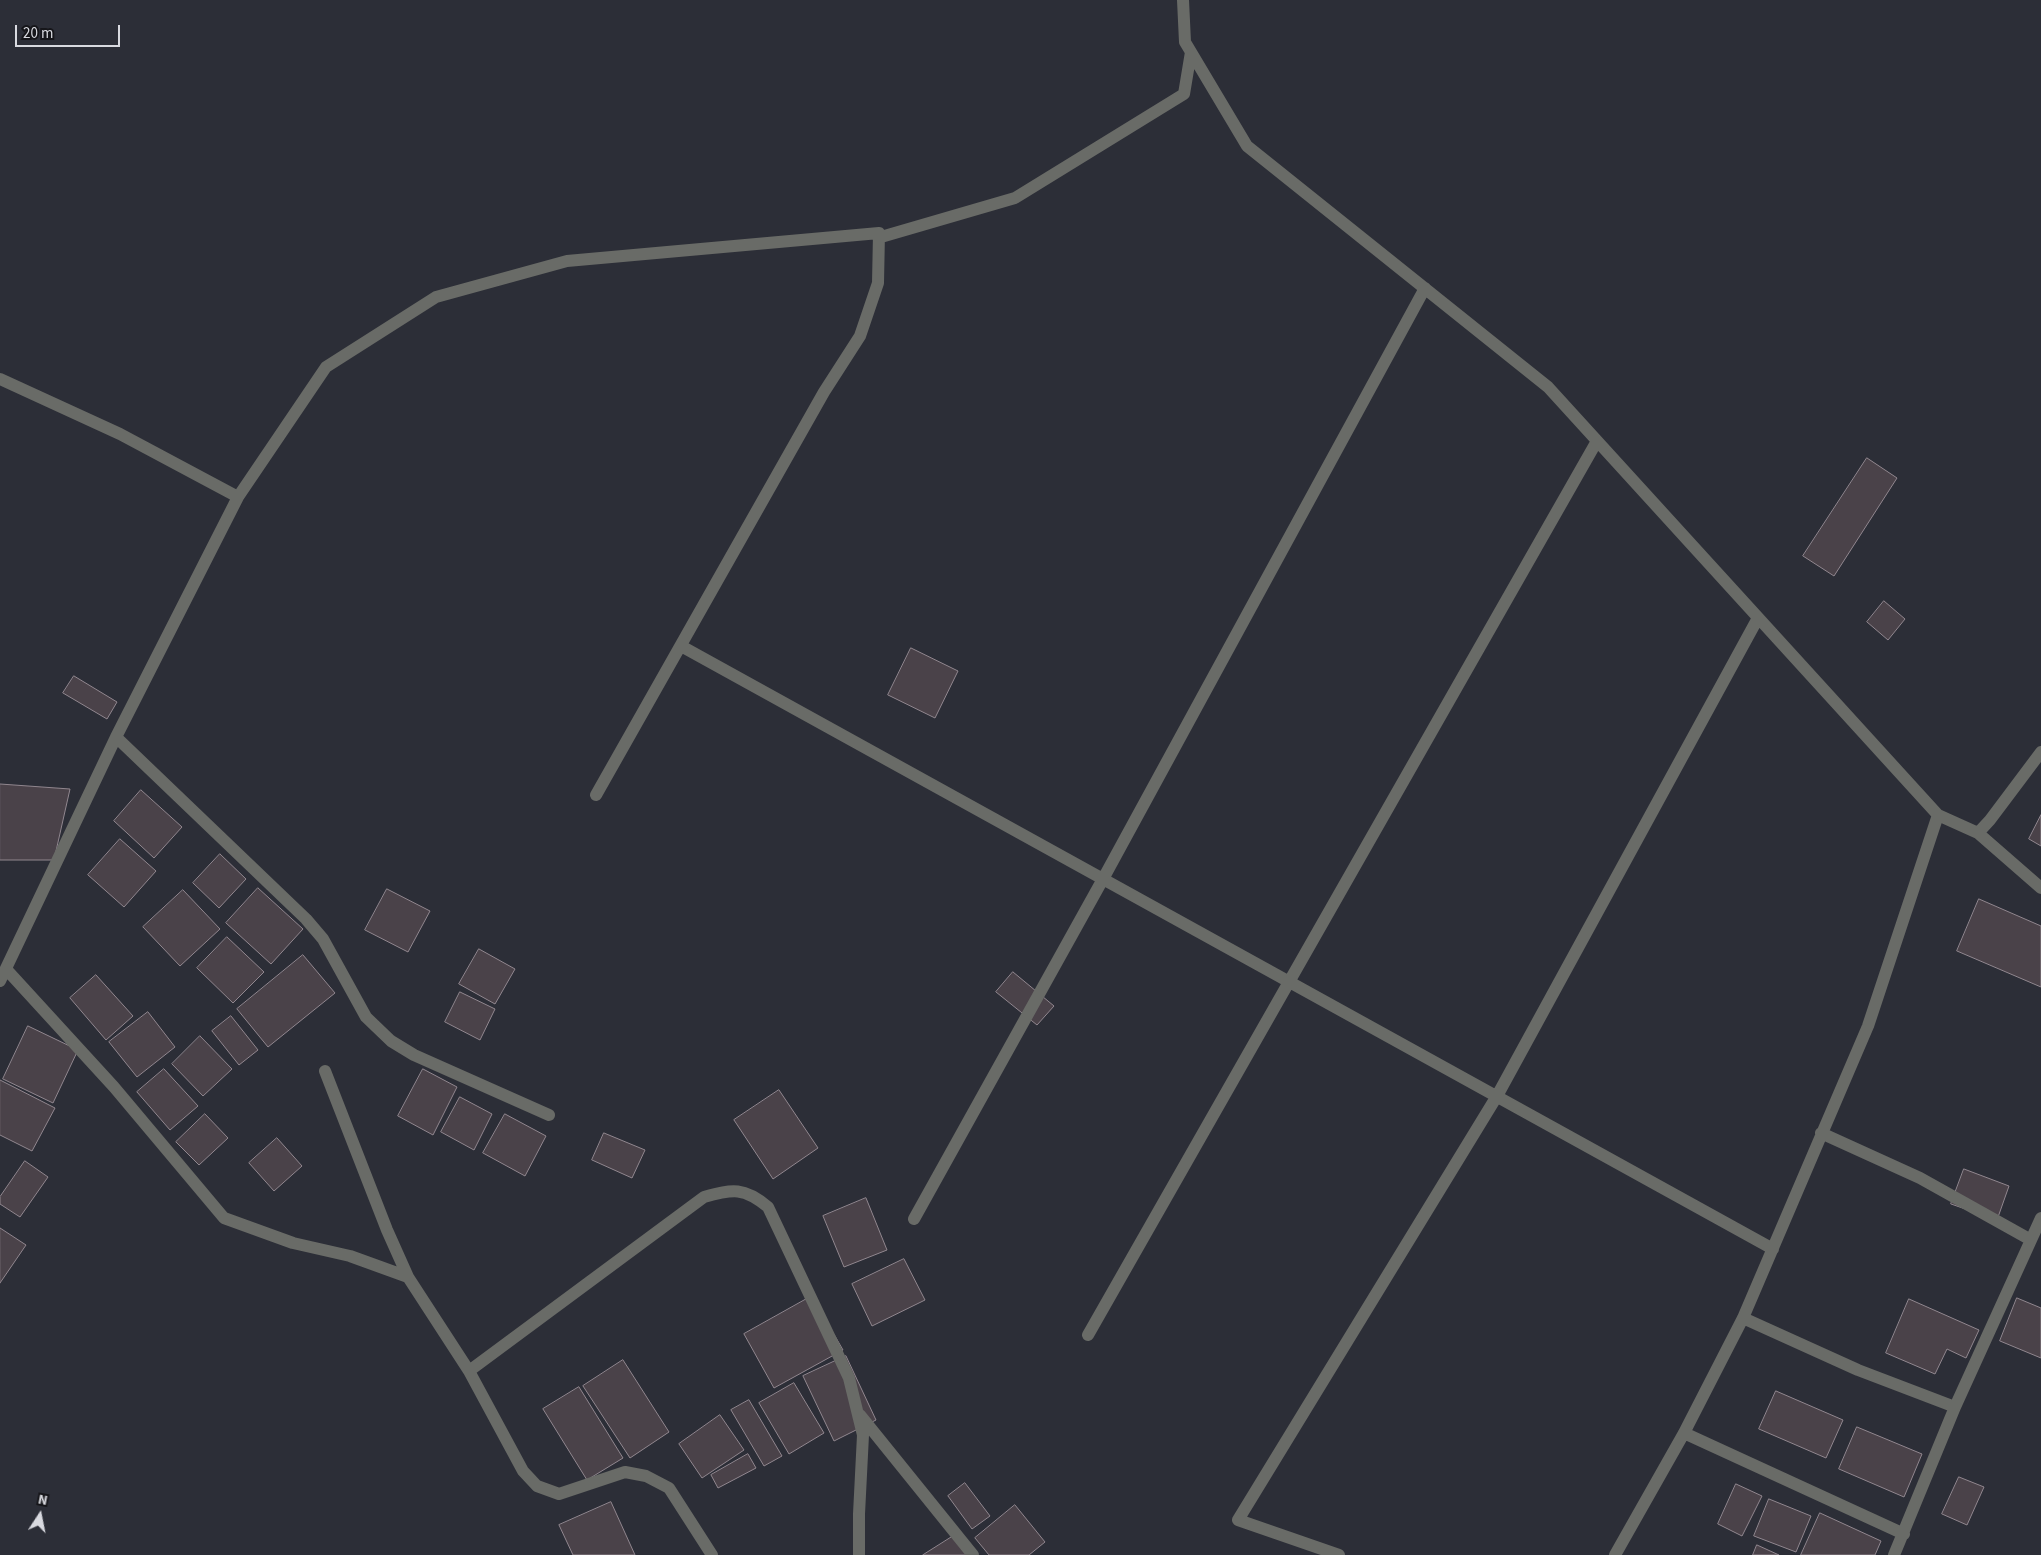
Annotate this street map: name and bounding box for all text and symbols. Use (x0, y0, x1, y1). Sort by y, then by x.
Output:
scale bar (18, 15, 122, 47)
text: 20 m (23, 23, 53, 44)
north arrow (15, 1490, 65, 1540)
text: N (36, 1490, 49, 1511)

